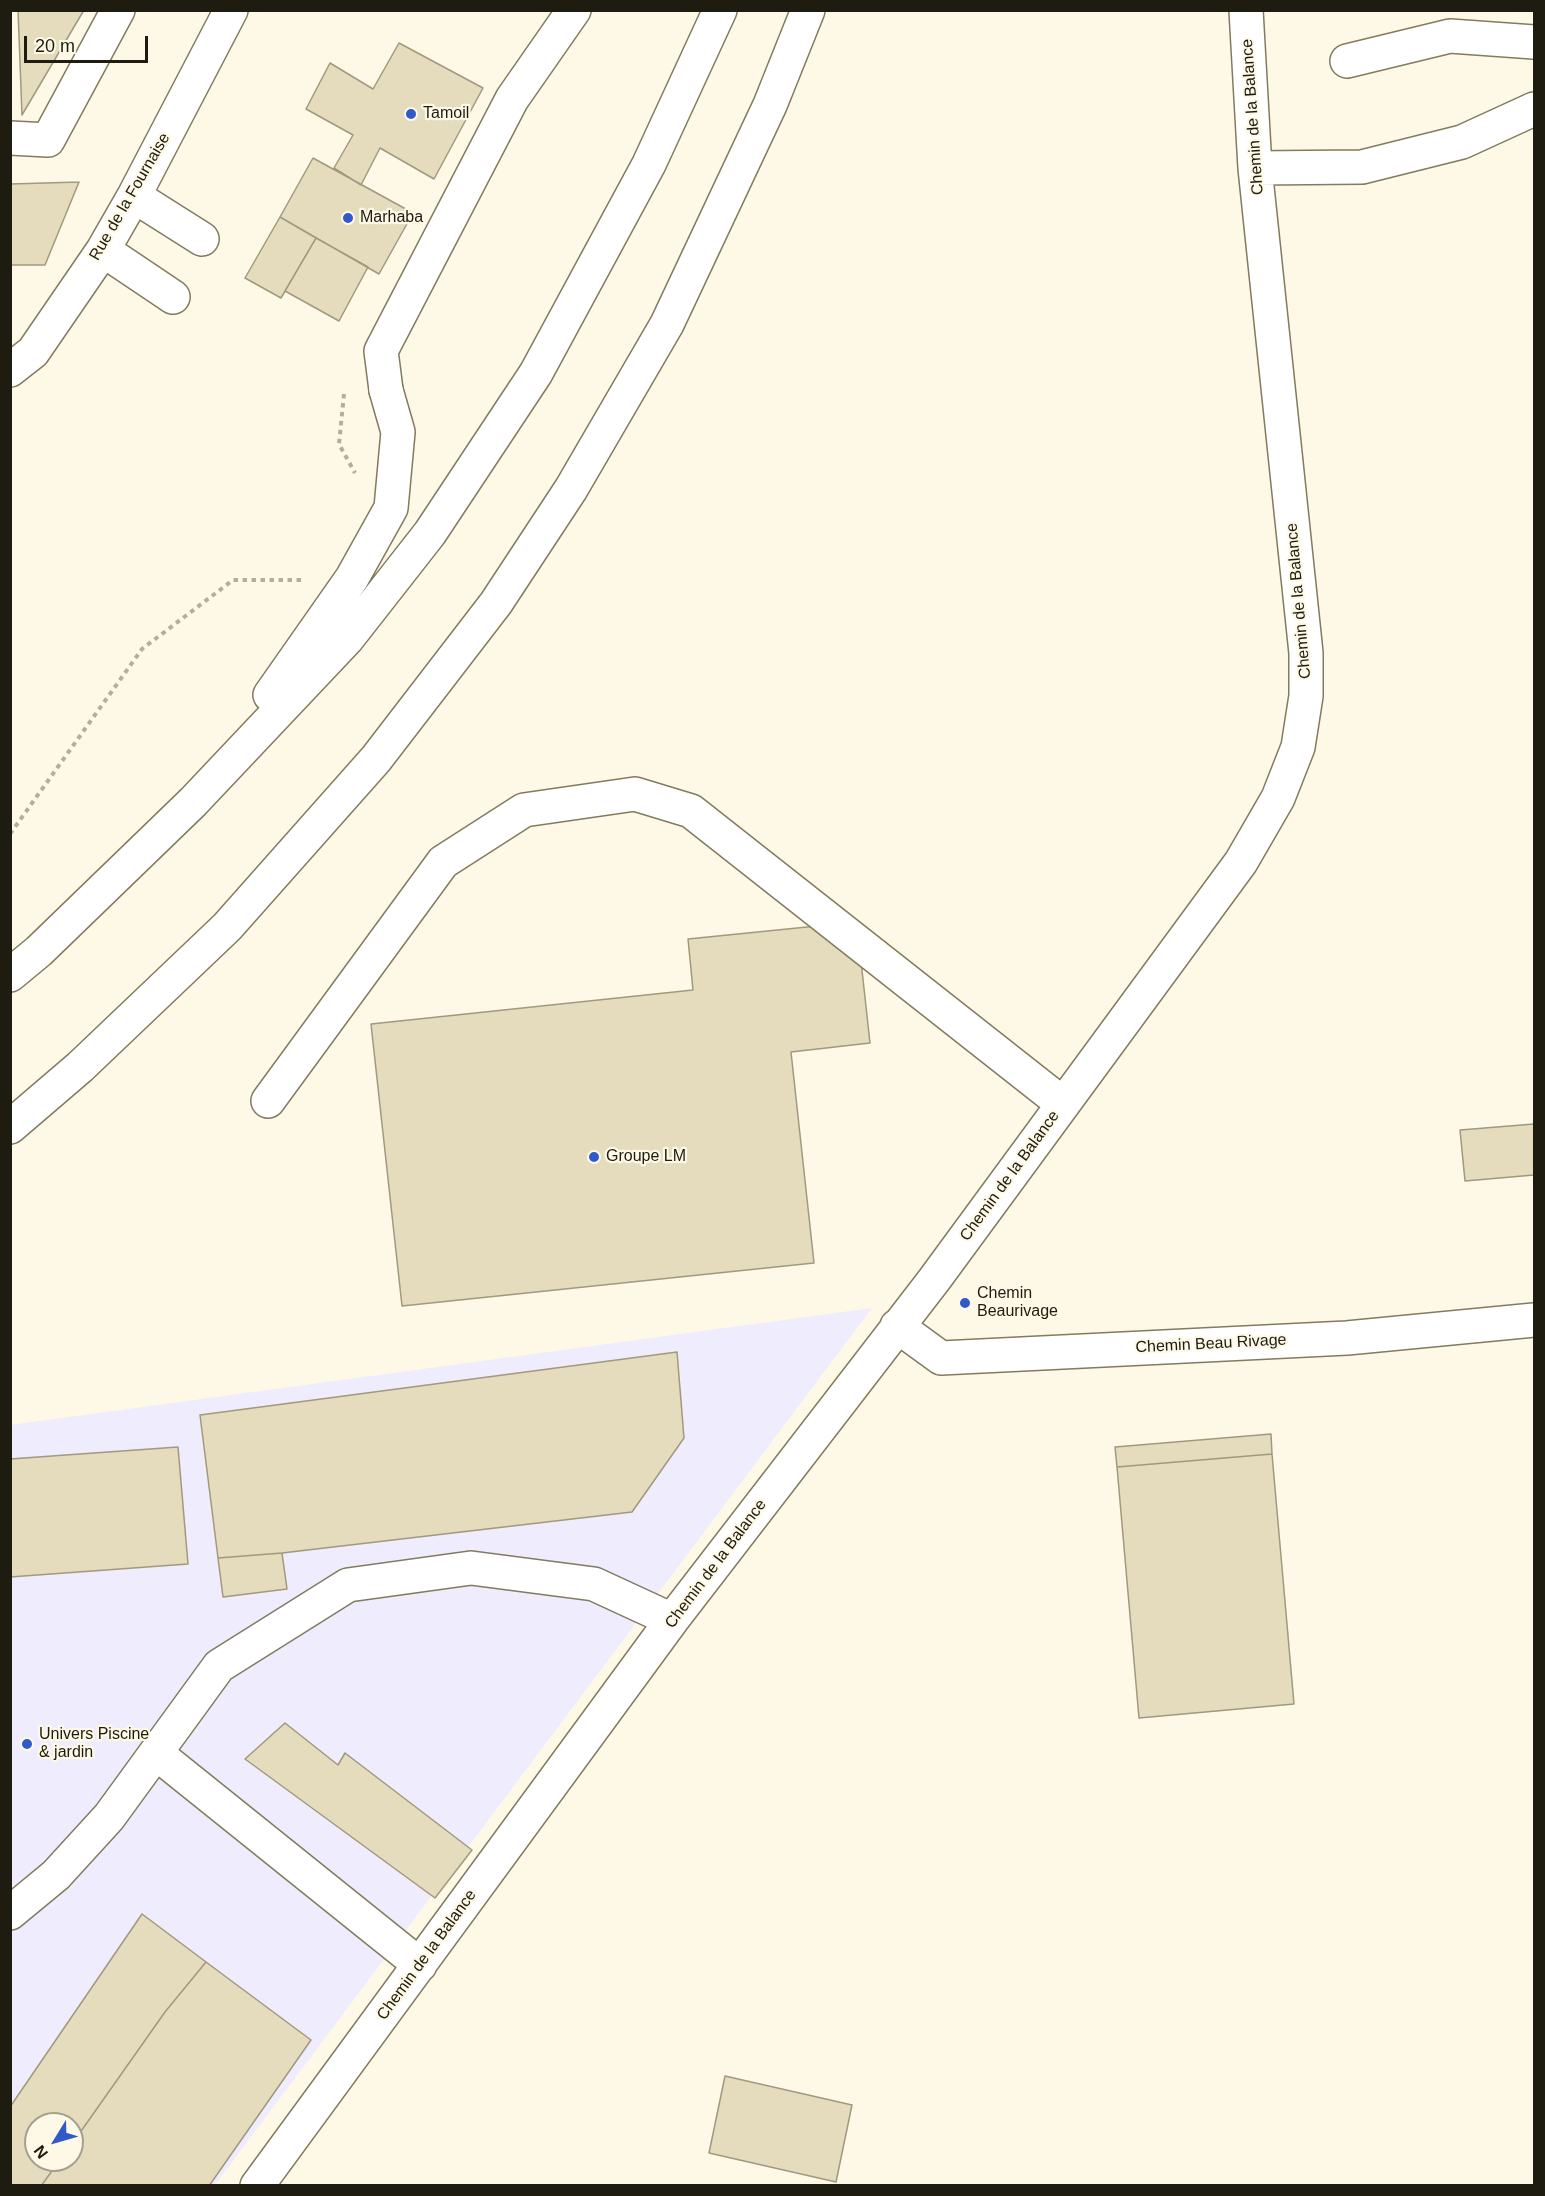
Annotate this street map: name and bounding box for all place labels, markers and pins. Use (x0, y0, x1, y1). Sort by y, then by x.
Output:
place label: Tamoil (423, 104, 469, 124)
marker: Tamoil (404, 107, 418, 121)
place label: Marhaba (360, 208, 423, 228)
marker: Marhaba (341, 211, 355, 225)
place label: Groupe LM (606, 1147, 686, 1167)
marker: Groupe LM (587, 1150, 601, 1164)
place label: Chemin Beaurivage (977, 1284, 1058, 1322)
marker: Chemin Beaurivage (958, 1296, 972, 1310)
place label: Univers Piscine & jardin (39, 1725, 149, 1763)
marker: Univers Piscine & jardin (20, 1737, 34, 1751)

